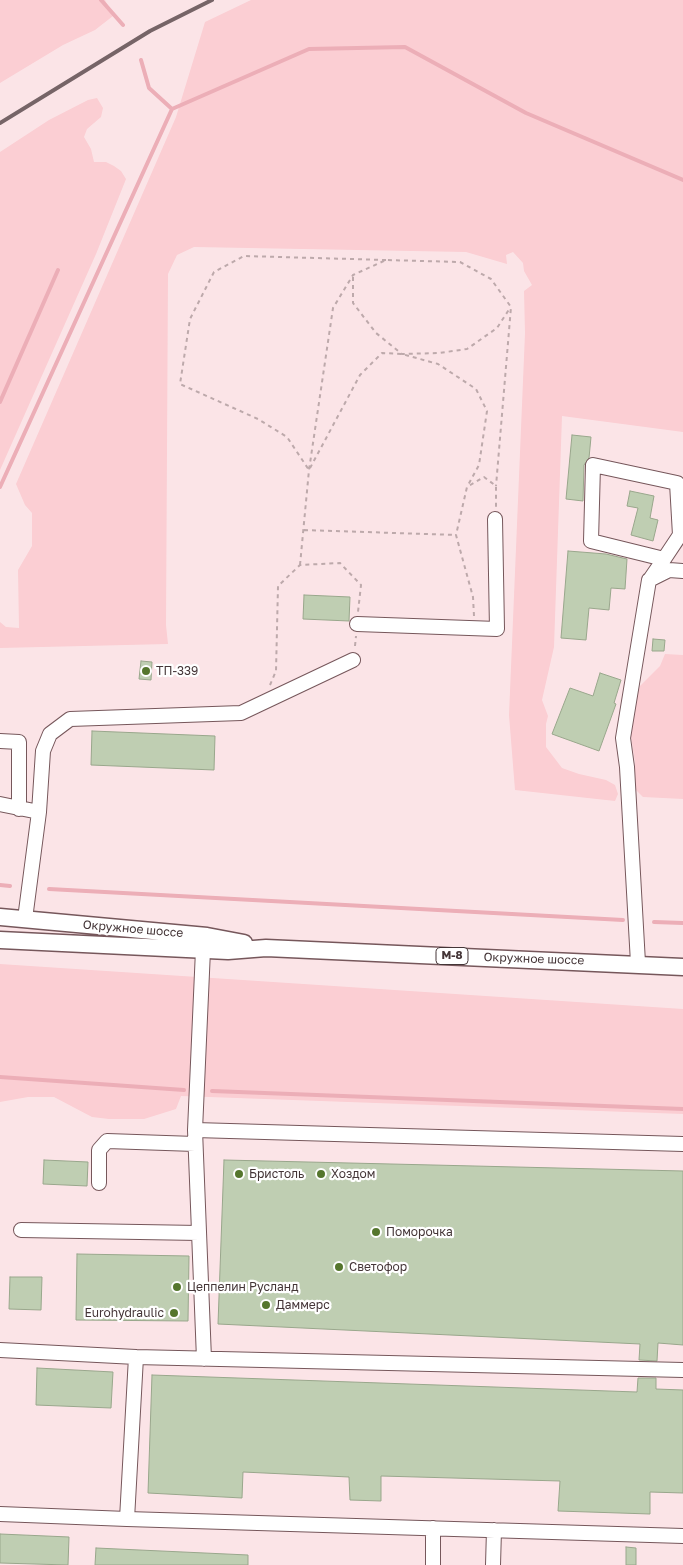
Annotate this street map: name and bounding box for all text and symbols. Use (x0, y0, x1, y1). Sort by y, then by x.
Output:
place label: ТП-339 (156, 664, 198, 678)
marker: ТП-339 (140, 665, 152, 677)
street label: Окружное шоссе (82, 917, 184, 941)
road number: М-8 (436, 948, 468, 964)
street label: Окружное шоссе (483, 950, 585, 968)
place label: Бристоль (249, 1167, 304, 1181)
place label: Хоздом (331, 1167, 375, 1181)
marker: Бристоль (233, 1168, 245, 1180)
marker: Хоздом (315, 1168, 327, 1180)
place label: Поморочка (386, 1225, 453, 1239)
marker: Поморочка (370, 1226, 382, 1238)
place label: Светофор (349, 1260, 407, 1274)
marker: Светофор (333, 1261, 345, 1273)
place label: Цеппелин Русланд (187, 1280, 298, 1294)
marker: Цеппелин Русланд (171, 1281, 183, 1293)
place label: Даммерс (276, 1298, 330, 1312)
marker: Даммерс (260, 1299, 272, 1311)
place label: Eurohydraulic (84, 1306, 164, 1320)
marker: Eurohydraulic (168, 1307, 180, 1319)

